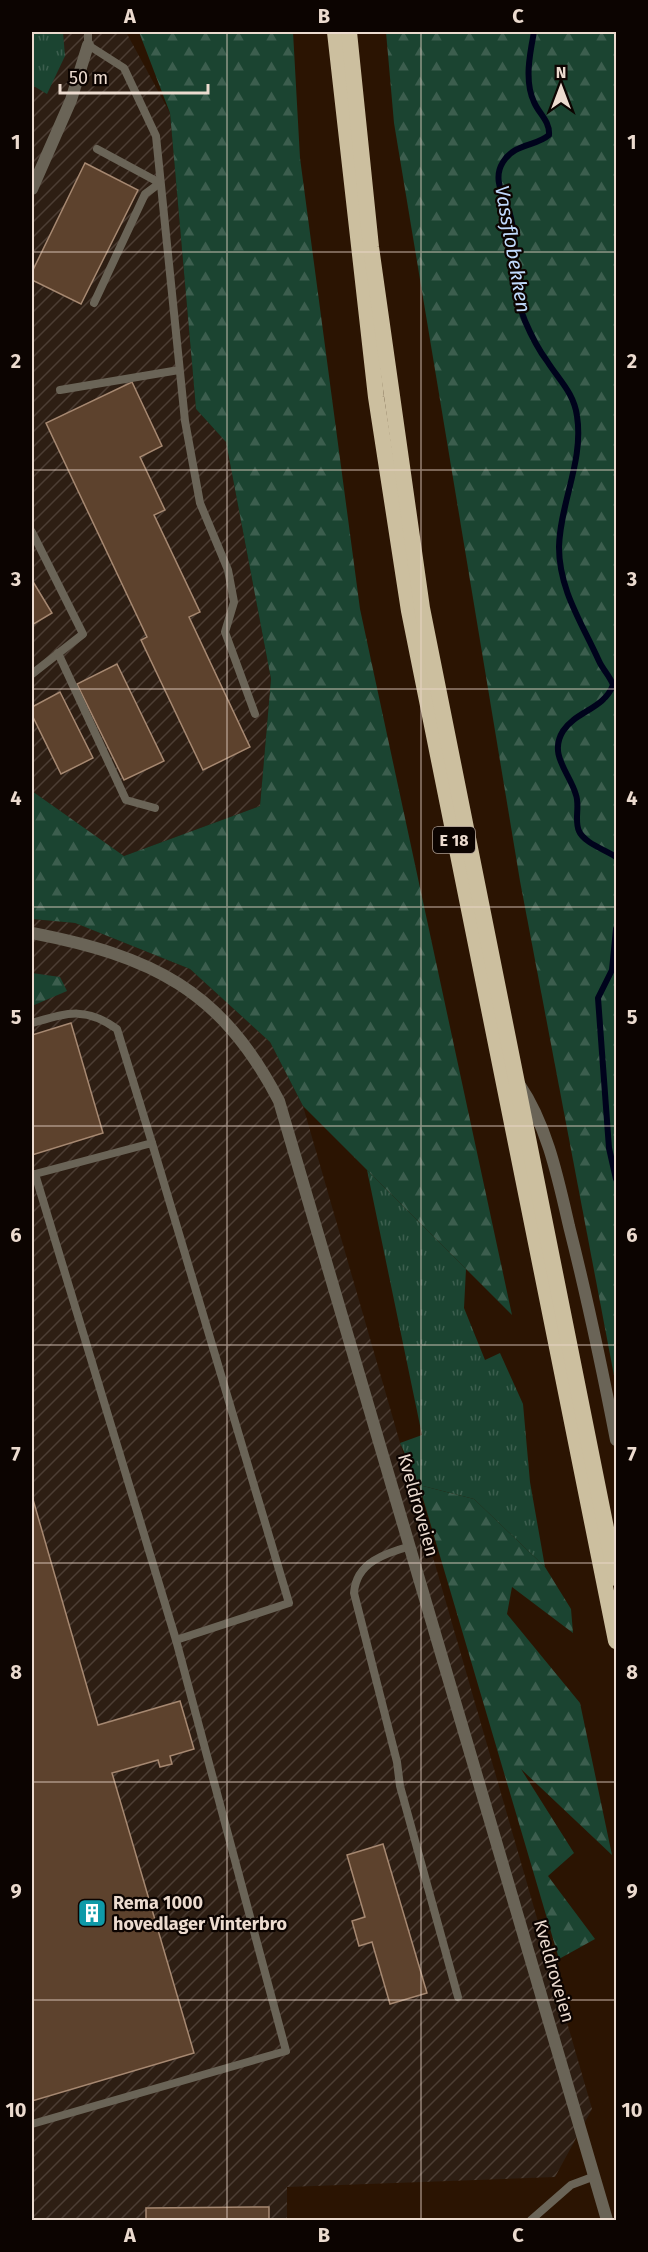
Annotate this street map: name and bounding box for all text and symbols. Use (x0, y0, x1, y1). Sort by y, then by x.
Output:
text: A (123, 4, 137, 28)
text: B (318, 4, 330, 28)
text: C (512, 4, 524, 28)
scale bar (60, 57, 208, 95)
north arrow (531, 57, 591, 117)
text: N (556, 63, 566, 82)
text: 50 m (69, 67, 108, 89)
text: 1 (11, 130, 21, 154)
text: 1 (627, 130, 637, 154)
water label: Vassflobekken (490, 183, 536, 315)
text: 2 (11, 349, 21, 373)
text: 2 (627, 349, 637, 373)
text: 3 (10, 567, 21, 591)
text: 3 (626, 567, 637, 591)
text: 4 (10, 786, 22, 810)
text: 4 (626, 786, 638, 810)
road number: E 18 (433, 827, 475, 853)
text: 5 (11, 1005, 22, 1029)
text: 5 (627, 1005, 638, 1029)
text: 6 (10, 1223, 22, 1247)
text: 6 (626, 1223, 638, 1247)
text: 7 (11, 1442, 21, 1466)
text: 7 (627, 1442, 637, 1466)
street label: Kveldroveien (393, 1451, 443, 1559)
text: 8 (10, 1660, 22, 1684)
text: 8 (626, 1660, 638, 1684)
text: 9 (10, 1879, 22, 1903)
text: 9 (626, 1879, 638, 1903)
place label: Rema 1000 hovedlager Vinterbro (113, 1892, 287, 1935)
building icon: Rema 1000 hovedlager Vinterbro (76, 1897, 108, 1929)
street label: Kveldroveien (529, 1917, 579, 2025)
text: 10 (6, 2098, 26, 2122)
text: 10 (622, 2098, 642, 2122)
text: A (123, 2223, 137, 2247)
text: B (318, 2223, 330, 2247)
text: C (512, 2223, 524, 2247)

